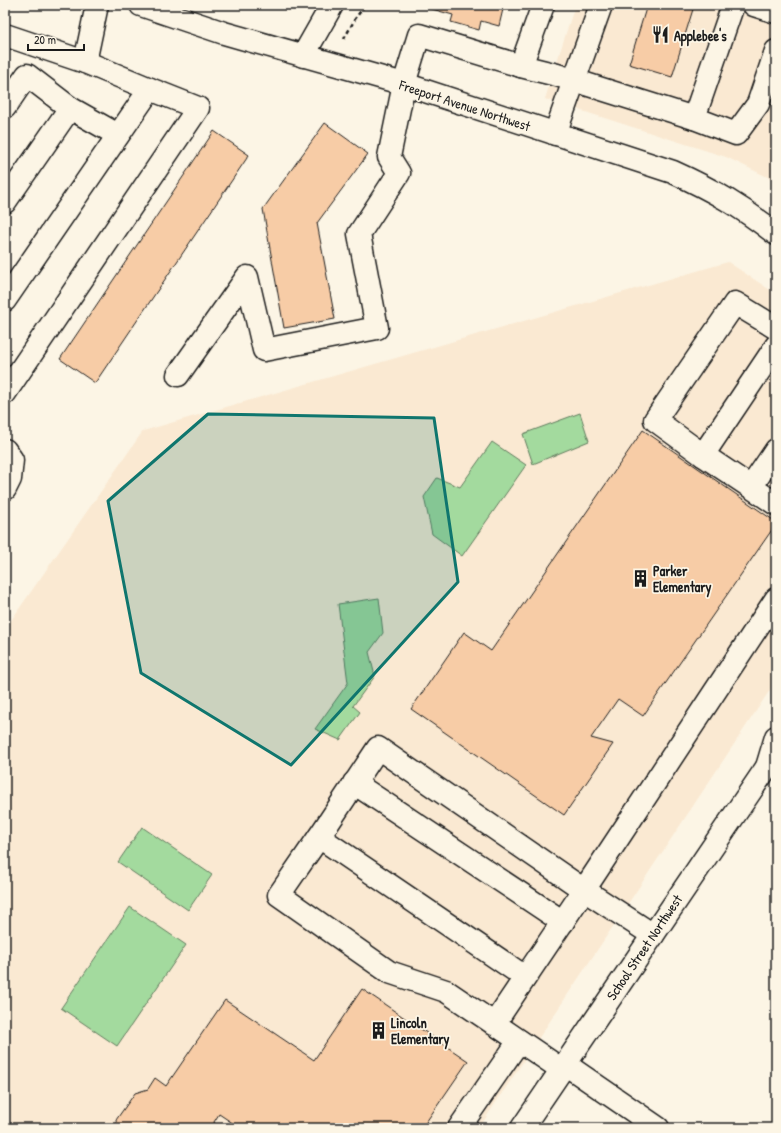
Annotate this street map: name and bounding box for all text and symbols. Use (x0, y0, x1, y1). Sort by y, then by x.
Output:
restaurant icon: Applebee's (651, 25, 671, 45)
scale bar (28, 26, 84, 52)
place label: Applebee's (674, 26, 727, 47)
text: 20 m (34, 31, 56, 48)
street label: Freeport Avenue Northwest (396, 74, 533, 136)
place label: Parker Elementary (653, 561, 712, 598)
building icon: Parker Elementary (630, 568, 650, 588)
street label: School Street Northwest (602, 890, 686, 1003)
place label: Lincoln Elementary (391, 1013, 450, 1050)
building icon: Lincoln Elementary (368, 1020, 388, 1040)

